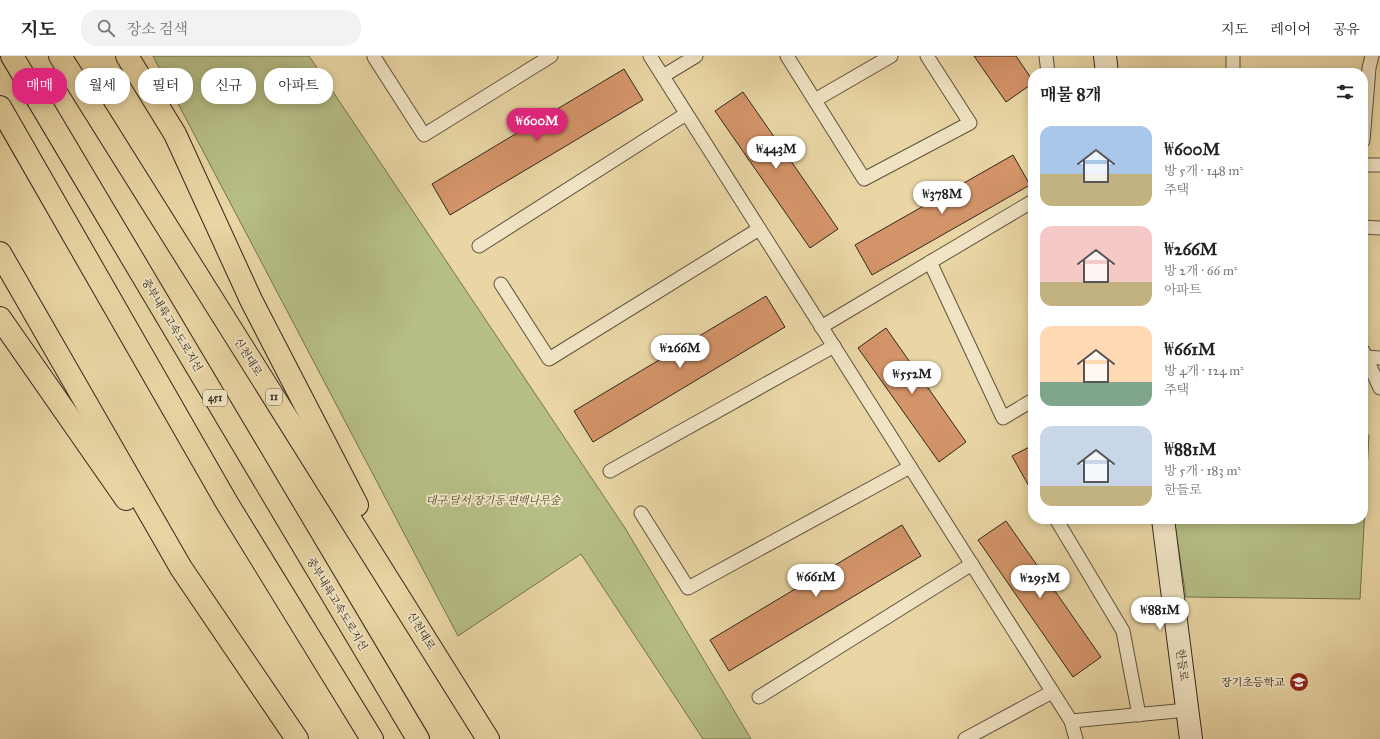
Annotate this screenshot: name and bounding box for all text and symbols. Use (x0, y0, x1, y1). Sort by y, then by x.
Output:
search box (81, 10, 361, 46)
icon: search (95, 17, 117, 39)
text: 지도 (20, 18, 57, 41)
text: 장소 검색 (127, 20, 188, 38)
text: 지도 (1221, 21, 1248, 38)
text: 레이어 (1270, 21, 1311, 38)
text: 공유 (1333, 21, 1360, 38)
chip: 매매 (12, 68, 67, 104)
chip: 월세 (75, 68, 130, 104)
chip: 필터 (138, 68, 193, 104)
chip: 신규 (201, 68, 256, 104)
chip: 아파트 (264, 68, 333, 104)
icon: filters (1334, 81, 1356, 103)
text: 매물 8개 (1040, 84, 1102, 105)
pin: ₩600M (509, 108, 565, 142)
text: ₩600M (516, 113, 558, 129)
pin: ₩443M (748, 136, 804, 170)
text: ₩600M (1164, 139, 1220, 160)
text: ₩443M (756, 141, 796, 157)
icon: home (1072, 142, 1120, 190)
text: 방 5개 · 148 m² (1164, 163, 1243, 179)
pin: ₩378M (914, 181, 970, 215)
text: 주택 (1164, 182, 1189, 198)
text: ₩378M (922, 186, 962, 202)
text: ₩266M (1164, 239, 1217, 260)
icon: home (1072, 242, 1120, 290)
text: 방 2개 · 66 m² (1164, 263, 1238, 279)
street label: 중부내륙고속도로지선 (139, 276, 205, 374)
text: 아파트 (1164, 282, 1202, 298)
pin: ₩266M (652, 335, 708, 369)
street label: 신천대로 (231, 336, 265, 379)
text: ₩661M (1164, 339, 1216, 360)
text: ₩266M (660, 340, 700, 356)
icon: home (1072, 342, 1120, 390)
pin: ₩552M (884, 361, 940, 395)
text: 방 4개 · 124 m² (1164, 363, 1244, 379)
text: ₩552M (892, 366, 932, 382)
text: 주택 (1164, 382, 1189, 398)
road number: 11 (266, 389, 282, 405)
road number: 451 (203, 390, 227, 406)
text: ₩881M (1164, 439, 1216, 460)
icon: home (1072, 442, 1120, 490)
text: 방 5개 · 183 m² (1164, 463, 1241, 479)
text: 한들로 (1164, 482, 1202, 498)
park label: 대구 달서 장기동 편백나무숲 (426, 494, 562, 507)
street label: 중부내륙고속도로지선 (304, 555, 370, 653)
pin: ₩661M (788, 564, 844, 598)
pin: ₩295M (1012, 565, 1068, 599)
text: ₩661M (796, 569, 836, 585)
text: ₩295M (1020, 570, 1060, 586)
pin: ₩881M (1132, 597, 1188, 631)
text: ₩881M (1140, 602, 1180, 618)
street label: 신천대로 (404, 610, 438, 653)
street label: 한들로 (1174, 648, 1190, 682)
school or university icon: 장기초등학교 (1288, 671, 1310, 693)
place label: 장기초등학교 (1221, 676, 1285, 689)

